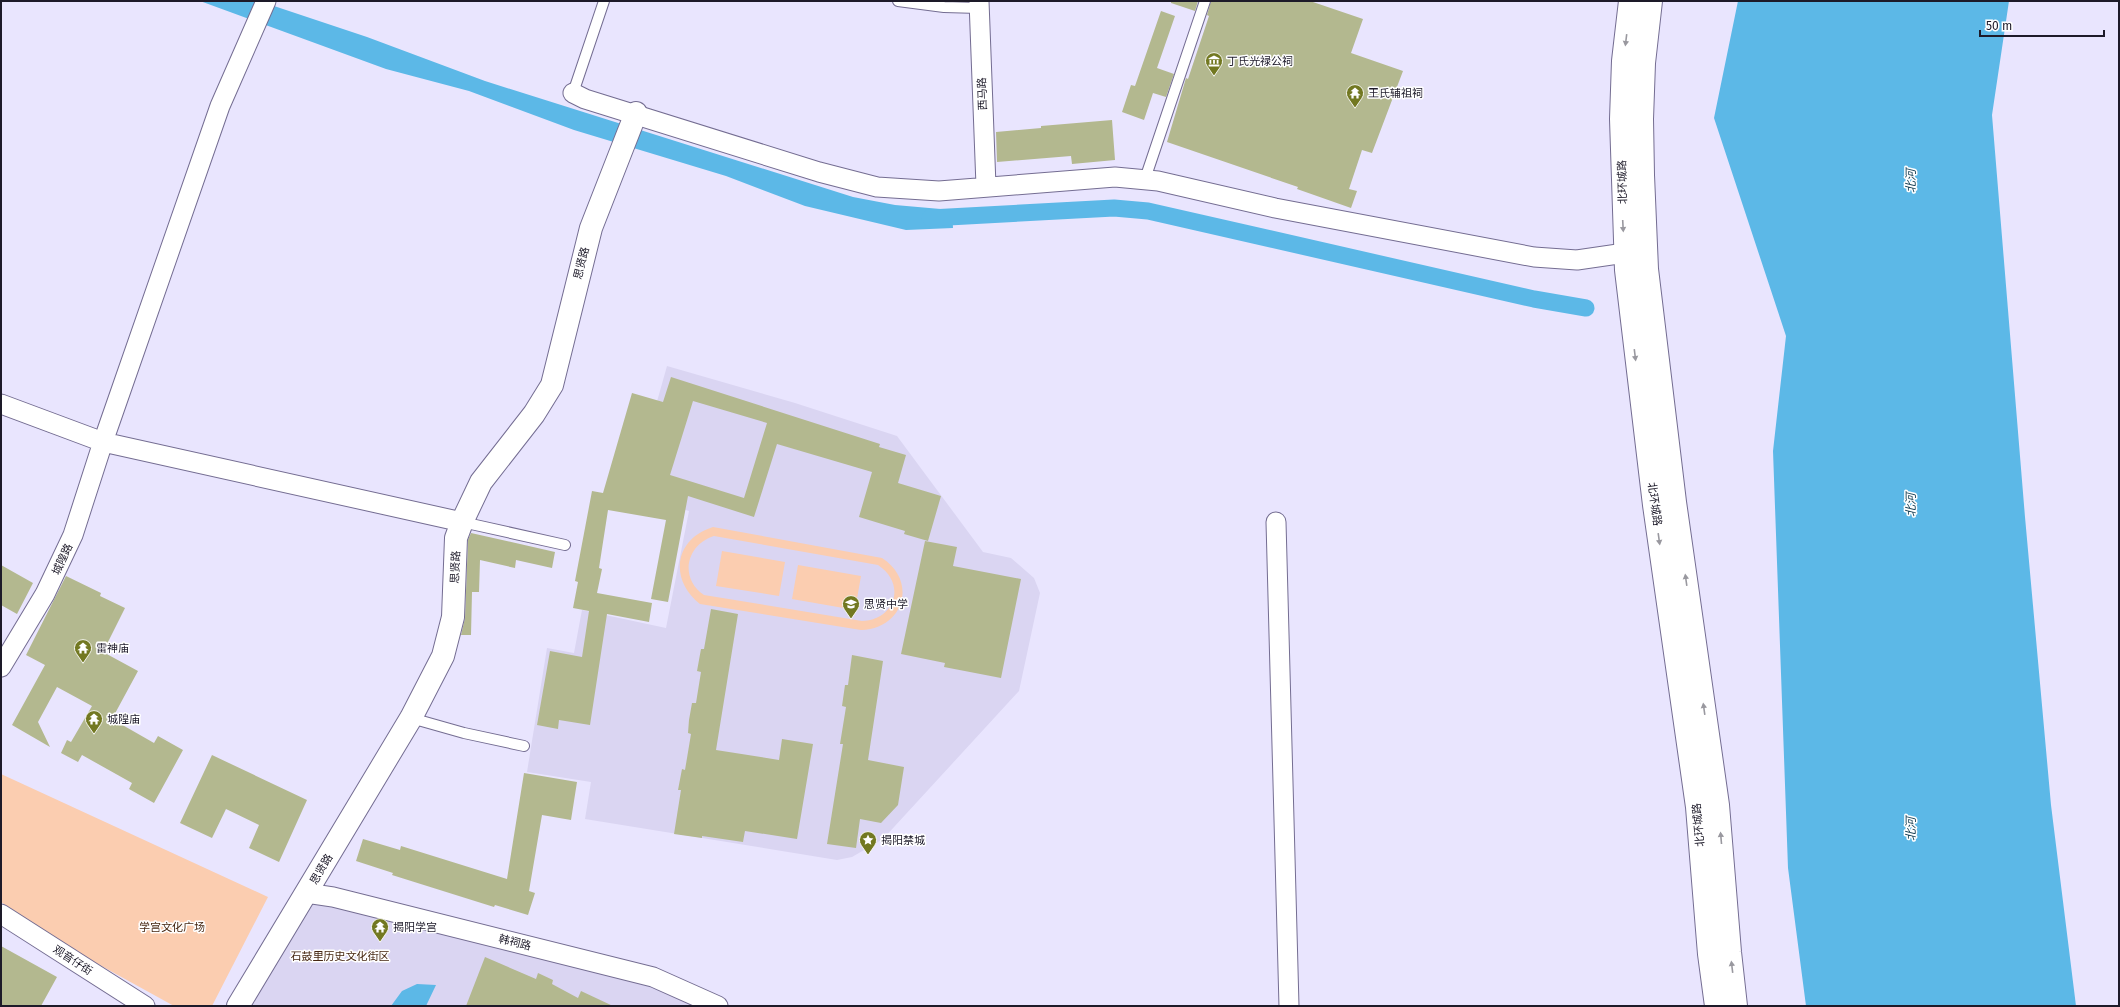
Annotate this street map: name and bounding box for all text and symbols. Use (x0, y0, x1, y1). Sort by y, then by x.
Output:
scale bar (1980, 12, 2104, 38)
text: 50 m (1986, 19, 2012, 33)
one-way arrow (1622, 34, 1629, 46)
museum icon: 丁氏光禄公祠 (1204, 51, 1224, 76)
place label: 丁氏光禄公祠 (1227, 55, 1293, 68)
street label: 西马路 (975, 77, 990, 111)
temple icon: 王氏辅祖祠 (1345, 83, 1365, 108)
place label: 王氏辅祖祠 (1368, 87, 1423, 100)
street label: 北环城路 (1616, 160, 1629, 204)
water label: 北河 (1904, 167, 1918, 193)
one-way arrow (1620, 220, 1627, 232)
street label: 思贤路 (571, 246, 592, 281)
one-way arrow (1632, 349, 1638, 361)
street label: 北环城路 (1645, 481, 1664, 527)
water label: 北河 (1904, 491, 1918, 517)
one-way arrow (1656, 533, 1662, 545)
street label: 城隍路 (50, 542, 75, 577)
street label: 思贤路 (448, 550, 463, 584)
one-way arrow (1683, 574, 1689, 586)
school or university icon: 思贤中学 (841, 594, 861, 619)
place label: 思贤中学 (864, 598, 908, 611)
temple icon: 雷神庙 (73, 638, 93, 663)
place label: 雷神庙 (96, 642, 129, 655)
one-way arrow (1701, 703, 1707, 715)
temple icon: 城隍庙 (84, 709, 104, 734)
place label: 城隍庙 (107, 713, 140, 726)
street label: 北环城路 (1690, 802, 1707, 847)
water label: 北河 (1904, 815, 1918, 841)
place icon: 揭阳禁城 (858, 830, 878, 855)
one-way arrow (1717, 832, 1724, 844)
place label: 揭阳禁城 (881, 834, 925, 847)
street label: 思贤路 (307, 852, 335, 887)
temple icon: 揭阳学宫 (370, 917, 390, 942)
park label: 学宫文化广场 (139, 921, 205, 934)
place label: 揭阳学宫 (393, 921, 437, 934)
street label: 韩祠路 (497, 932, 532, 953)
street label: 观音仔街 (51, 943, 95, 978)
park label: 石鼓里历史文化街区 (291, 950, 390, 963)
one-way arrow (1728, 961, 1735, 973)

